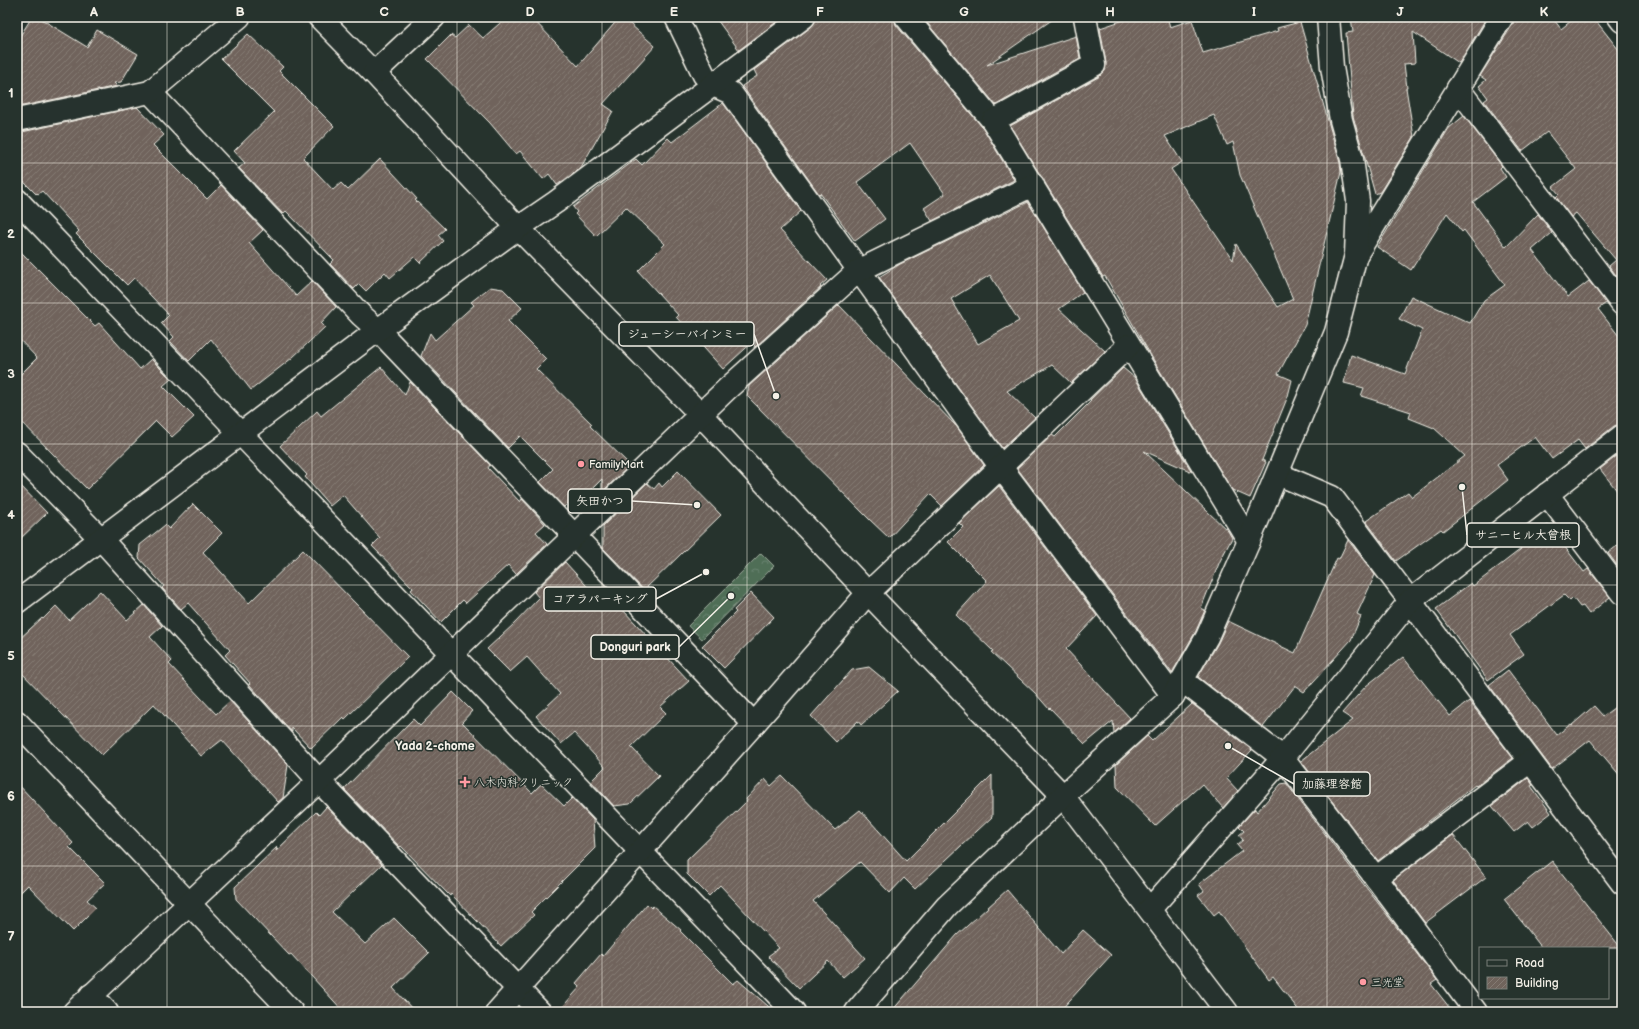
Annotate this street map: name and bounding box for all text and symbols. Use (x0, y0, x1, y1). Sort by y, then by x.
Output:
text: A (89, 4, 98, 20)
text: B (235, 4, 245, 20)
text: C (379, 4, 389, 20)
text: D (525, 4, 535, 20)
text: E (670, 4, 679, 20)
text: F (816, 4, 824, 20)
text: G (959, 4, 969, 20)
text: H (1105, 4, 1115, 20)
text: I (1252, 4, 1256, 20)
text: J (1396, 4, 1404, 20)
text: K (1540, 4, 1549, 20)
text: 1 (8, 85, 14, 101)
text: 2 (7, 226, 15, 242)
callout: ジューシーバインミー (619, 322, 754, 346)
text: ジューシーバインミー (627, 327, 747, 342)
text: 3 (7, 366, 15, 382)
place label: FamilyMart (589, 458, 644, 471)
marker: FamilyMart (576, 459, 586, 469)
callout: 矢田かつ (568, 489, 632, 513)
text: 矢田かつ (576, 494, 624, 509)
text: 4 (7, 507, 15, 523)
callout: サニーヒル大曾根 (1467, 523, 1579, 547)
text: サニーヒル大曾根 (1475, 528, 1572, 543)
callout: コアラパーキング (544, 587, 656, 611)
text: コアラパーキング (552, 592, 648, 607)
callout: Donguri park (591, 635, 679, 659)
text: Donguri park (599, 640, 671, 655)
text: 5 (7, 648, 15, 664)
district label: Yada 2-chome (395, 739, 475, 754)
callout: 加藤理容館 (1294, 772, 1370, 796)
marker: 八木内科クリニック (459, 776, 471, 788)
place label: 八木内科クリニック (474, 776, 573, 789)
text: 加藤理容館 (1302, 777, 1362, 792)
text: 6 (7, 788, 15, 804)
text: 7 (7, 929, 15, 945)
legend (1479, 947, 1609, 999)
text: Road (1515, 956, 1544, 971)
place label: 三光堂 (1371, 976, 1404, 989)
text: Building (1515, 976, 1559, 991)
marker: 三光堂 (1358, 977, 1368, 987)

